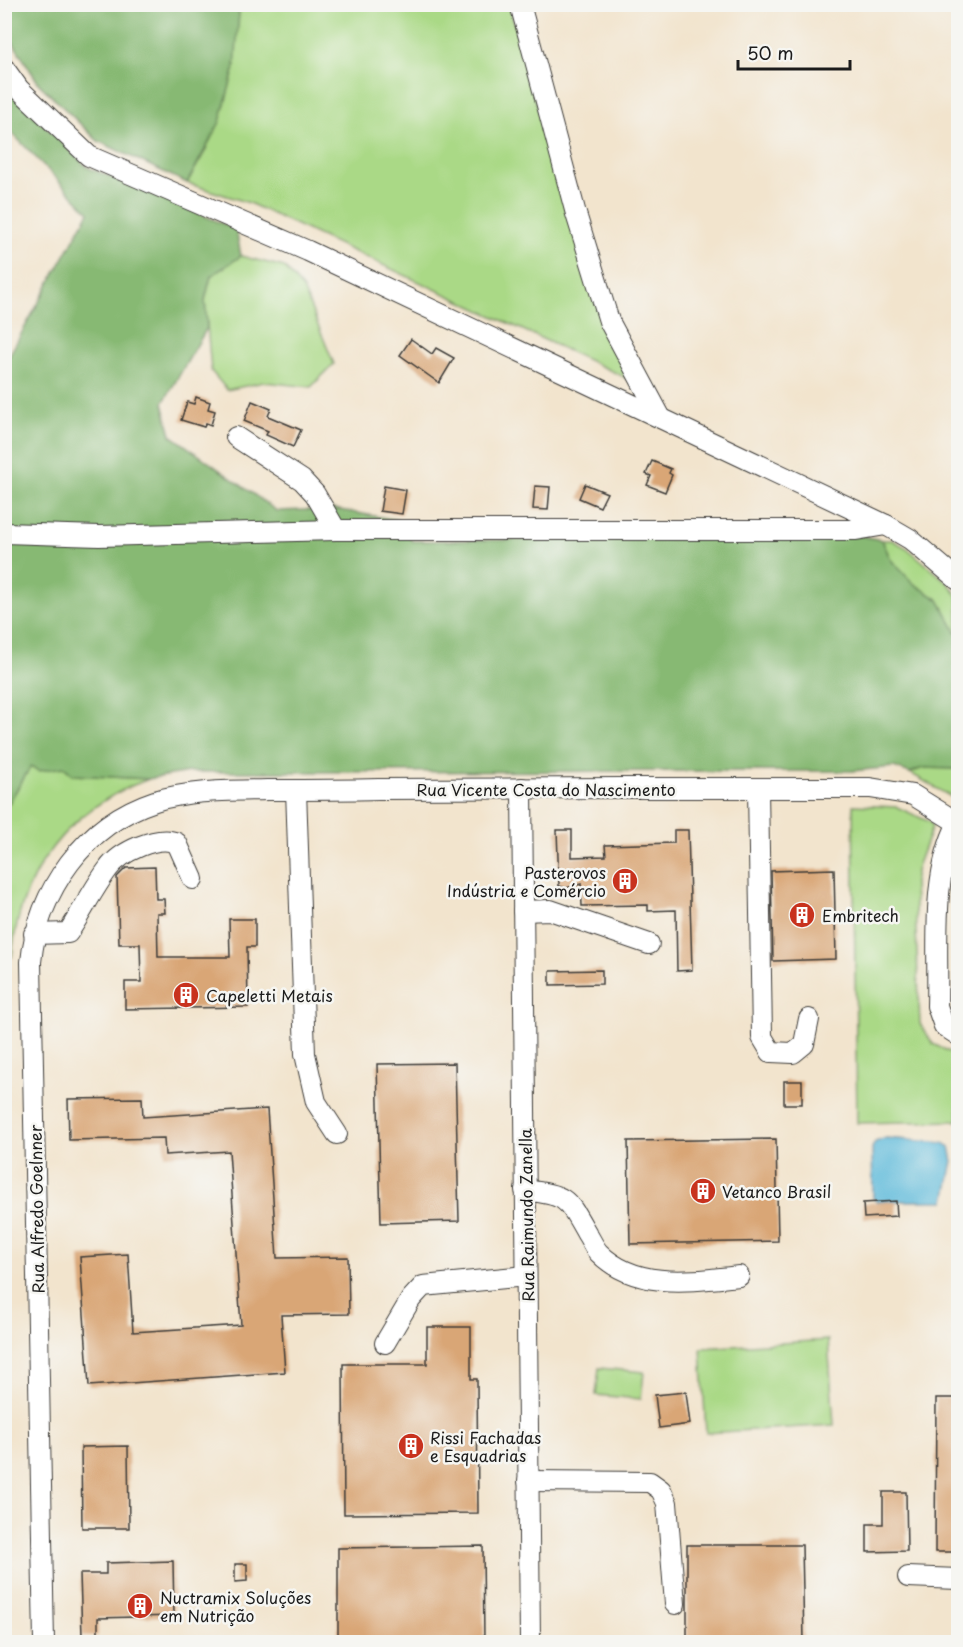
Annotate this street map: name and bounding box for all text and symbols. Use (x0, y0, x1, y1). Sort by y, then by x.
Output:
scale bar (738, 33, 850, 71)
text: 50 m (747, 39, 794, 66)
street label: Rua Vicente Costa do Nascimento (416, 777, 676, 801)
place label: Pasterovos Indústria e Comércio (447, 860, 606, 902)
building icon: Pasterovos Indústria e Comércio (610, 866, 640, 896)
building icon: Embritech (787, 900, 817, 930)
place label: Embritech (822, 903, 899, 927)
building icon: Capeletti Metais (171, 980, 201, 1010)
place label: Capeletti Metais (206, 983, 333, 1007)
street label: Rua Alfredo Goelnner (23, 1124, 49, 1294)
street label: Rua Raimundo Zanella (512, 1128, 540, 1302)
building icon: Vetanco Brasil (688, 1176, 718, 1206)
place label: Vetanco Brasil (722, 1179, 831, 1203)
place label: Rissi Fachadas e Esquadrias (430, 1425, 541, 1467)
building icon: Rissi Fachadas e Esquadrias (396, 1431, 426, 1461)
place label: Nuctramix Soluções em Nutrição (160, 1585, 311, 1627)
building icon: Nuctramix Soluções em Nutrição (125, 1591, 155, 1621)

